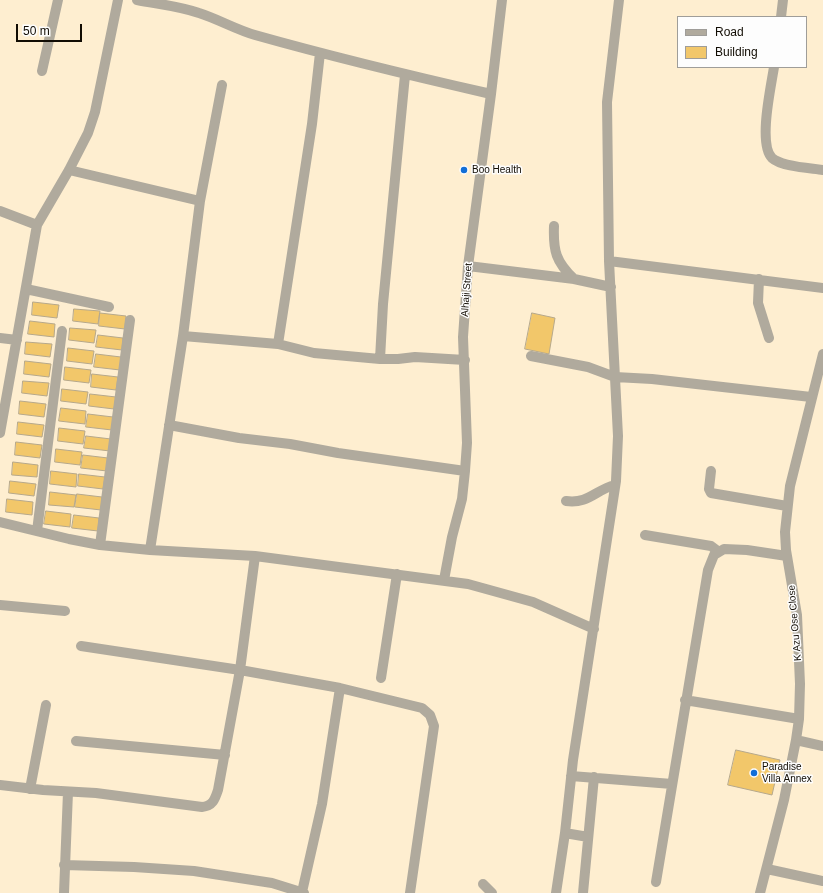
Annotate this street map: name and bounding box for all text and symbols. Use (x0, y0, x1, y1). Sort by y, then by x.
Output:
scale bar (18, 16, 84, 42)
legend (677, 16, 807, 68)
text: 50 m (23, 24, 50, 38)
text: Road (715, 25, 744, 39)
text: Building (715, 45, 758, 59)
place label: Boo Health (472, 164, 521, 176)
marker: Boo Health (459, 165, 469, 175)
street label: Alhaji Street (459, 263, 475, 317)
street label: K Azu Ose Close (786, 585, 804, 661)
place label: Paradise Villa Annex (762, 761, 812, 784)
marker: Paradise Villa Annex (749, 768, 759, 778)

